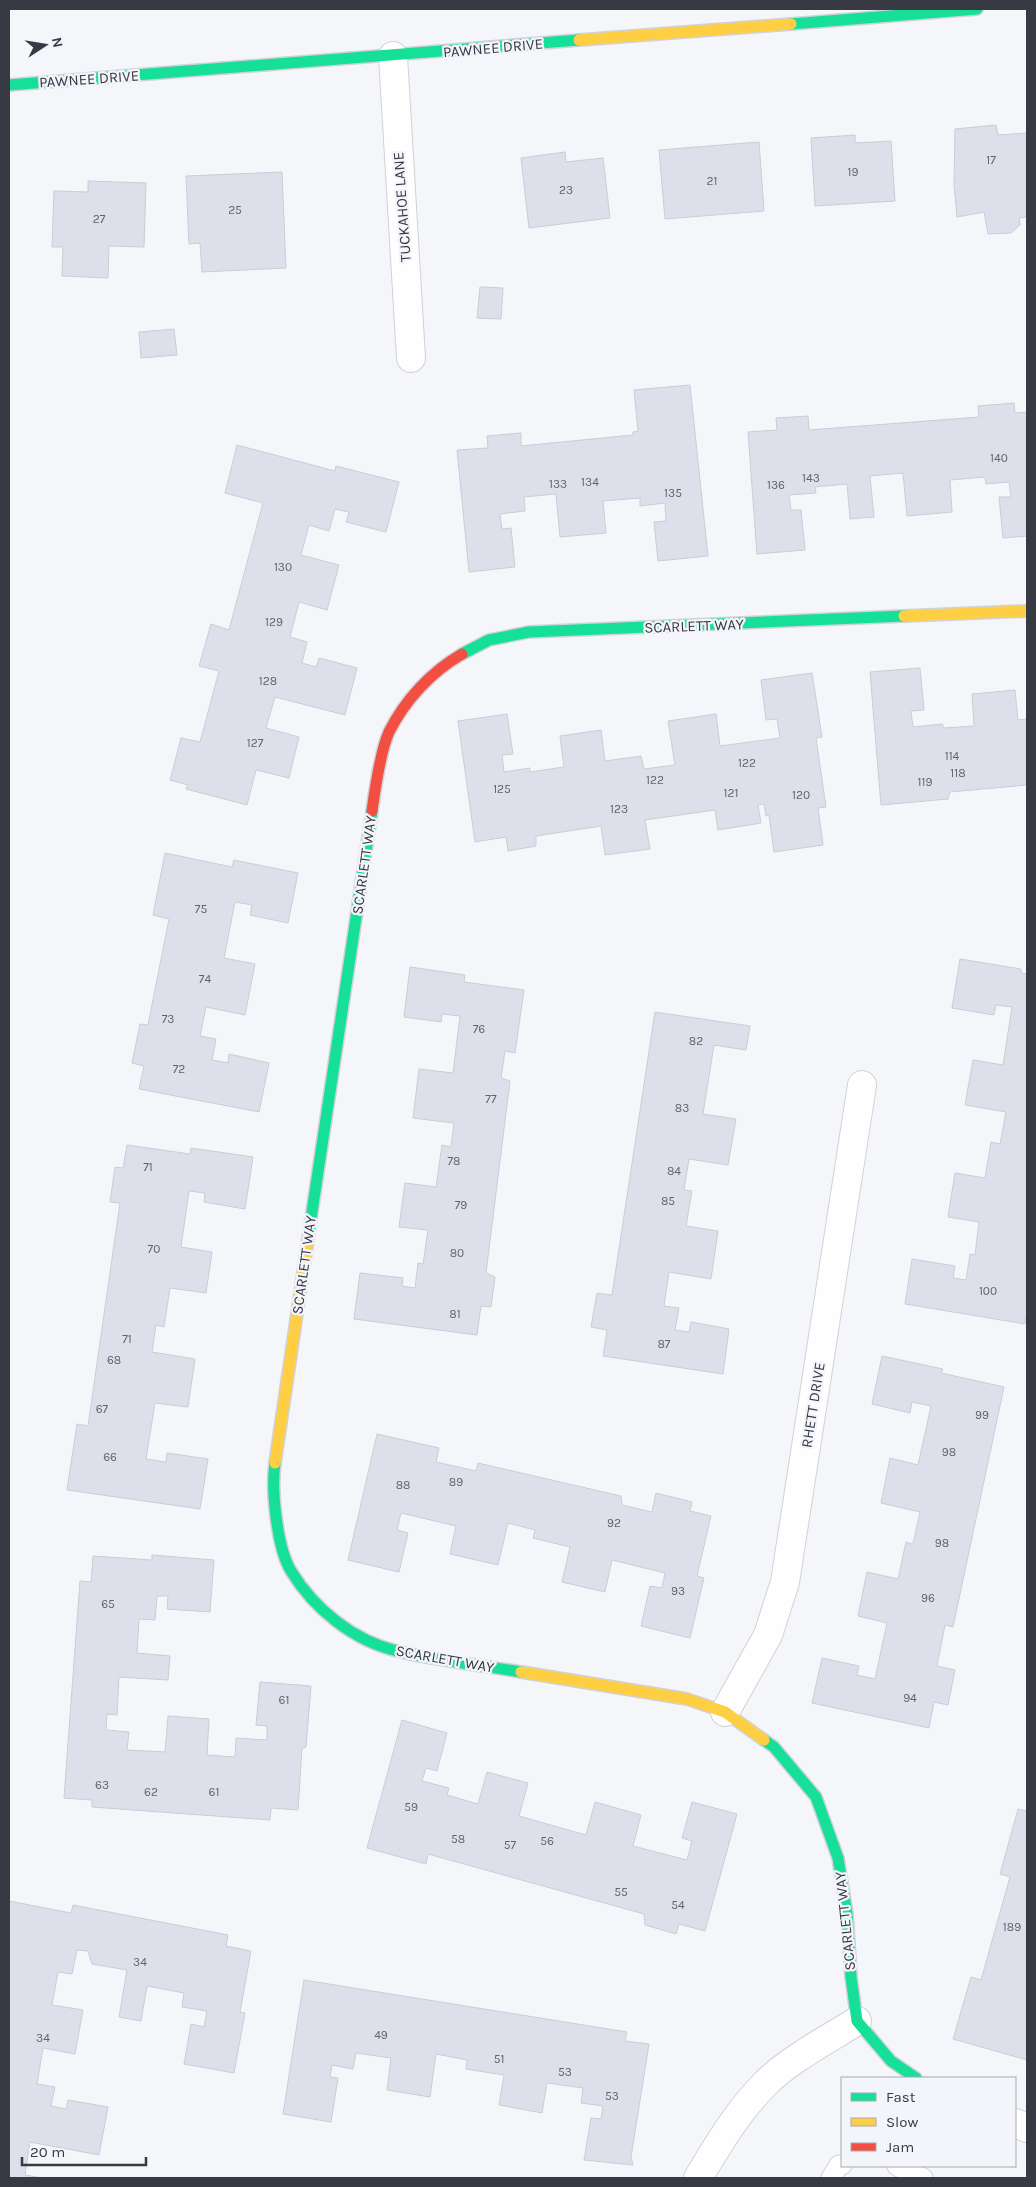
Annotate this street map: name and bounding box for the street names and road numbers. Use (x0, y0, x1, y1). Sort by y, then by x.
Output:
street label: PAWNEE DRIVE (442, 35, 544, 61)
street label: PAWNEE DRIVE (38, 67, 140, 91)
street label: TUCKAHOE LANE (389, 151, 415, 263)
street label: SCARLETT WAY (644, 615, 745, 637)
street label: SCARLETT WAY (348, 814, 380, 916)
street label: SCARLETT WAY (288, 1214, 320, 1316)
street label: RHETT DRIVE (797, 1361, 829, 1449)
street label: SCARLETT WAY (394, 1641, 496, 1677)
street label: SCARLETT WAY (831, 1870, 859, 1971)

